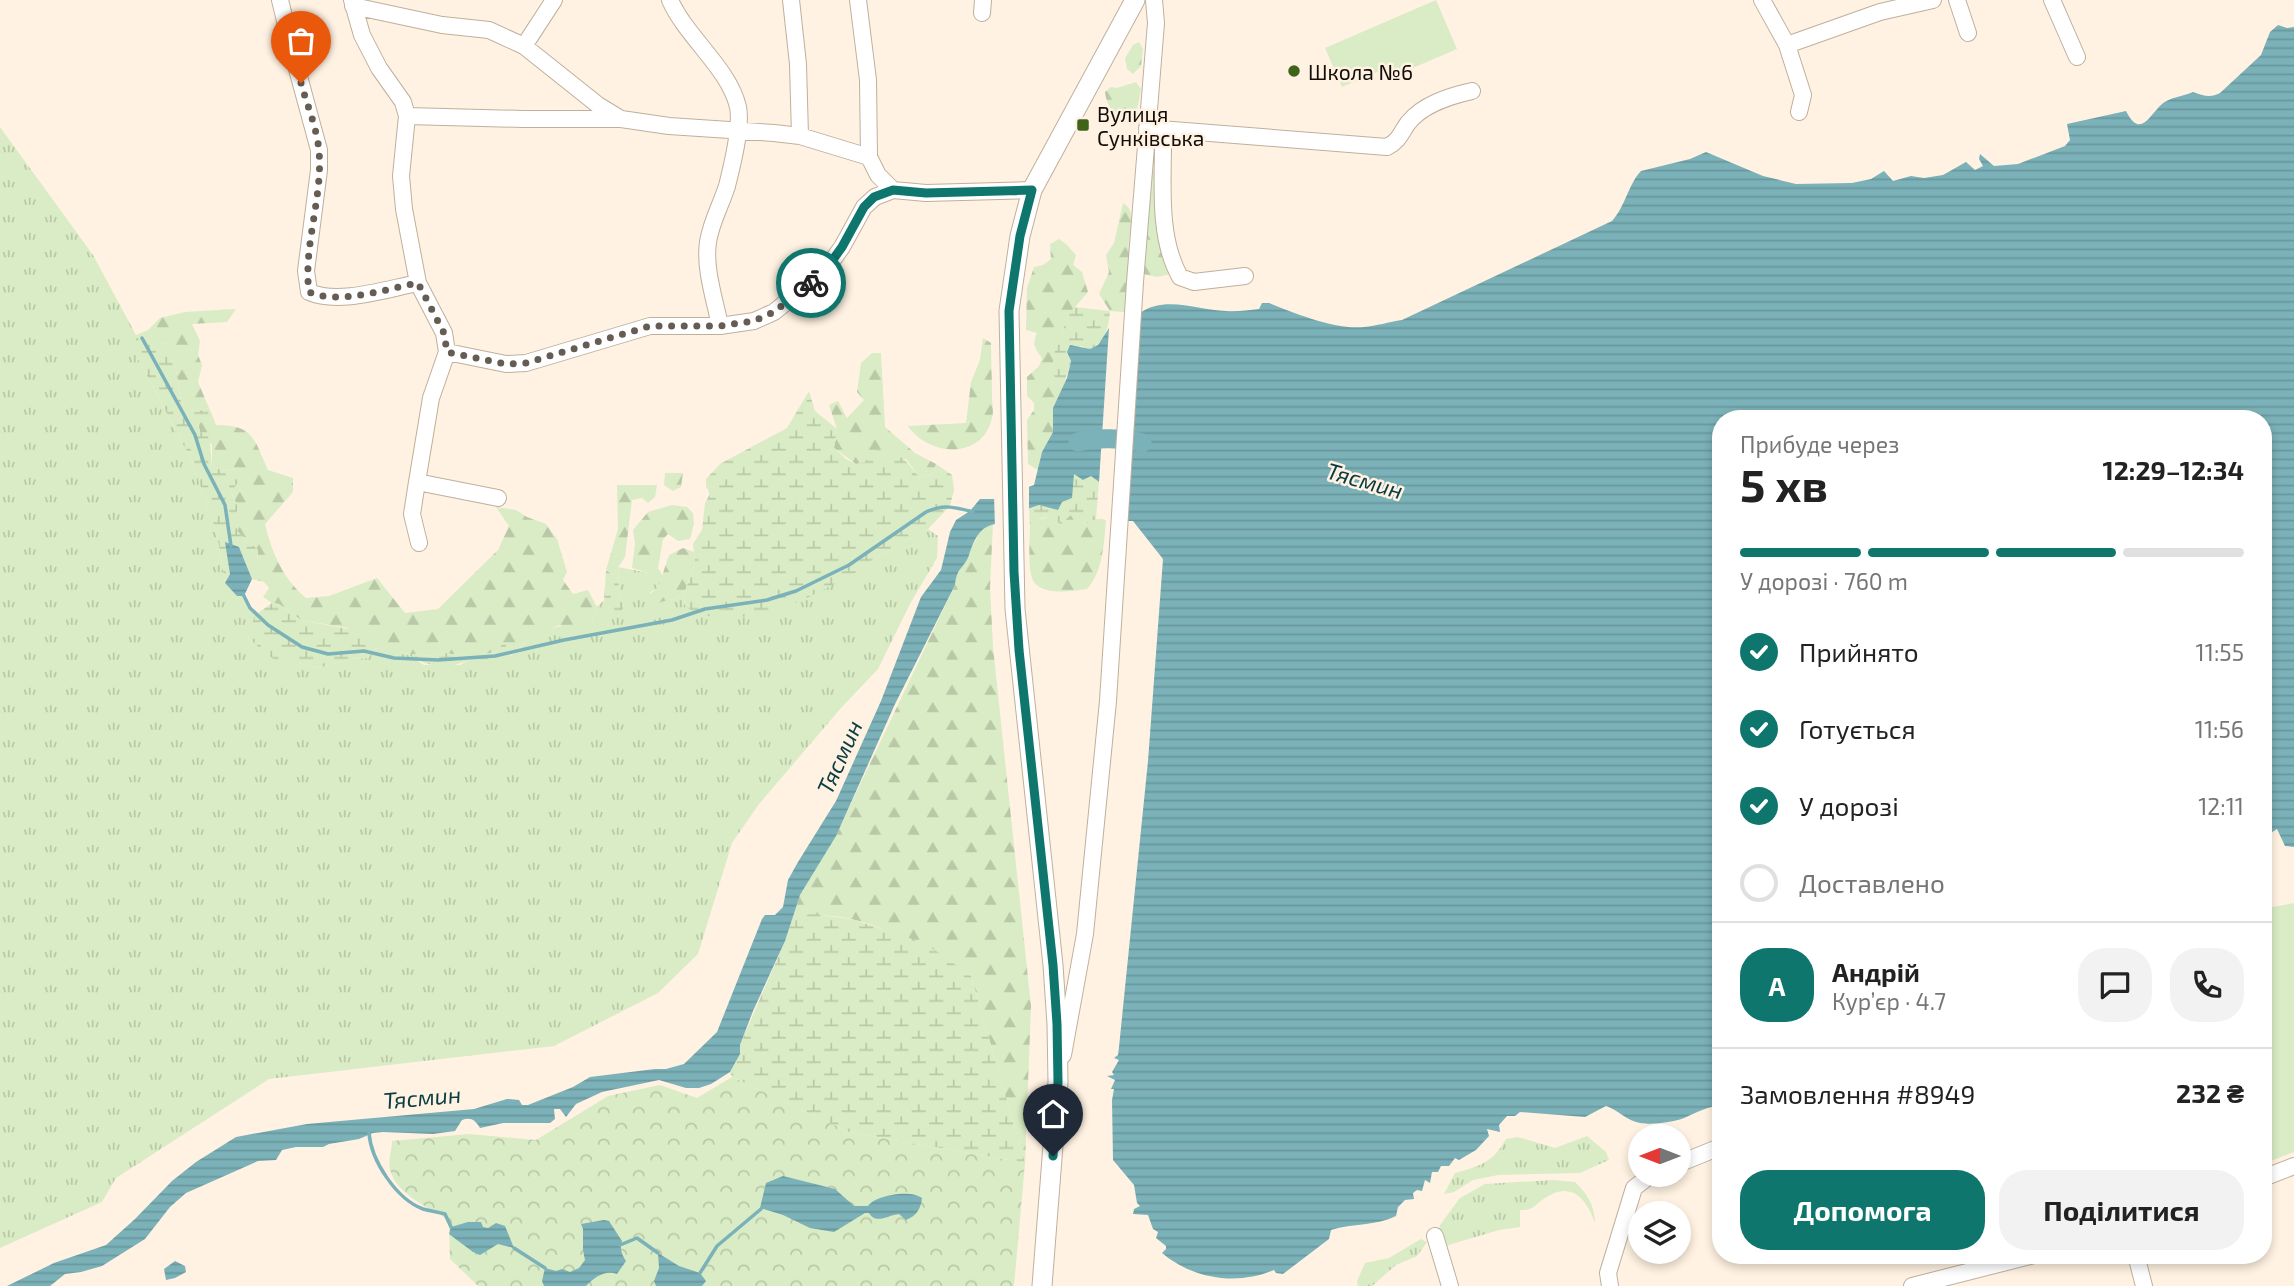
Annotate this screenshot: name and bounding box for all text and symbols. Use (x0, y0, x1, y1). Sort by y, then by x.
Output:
pin (271, 11, 331, 83)
icon: bag (282, 22, 320, 60)
place label: Школа №6 (1308, 59, 1413, 84)
marker: Школа №6 (1286, 63, 1302, 79)
place label: Вулиця Сунківська (1097, 101, 1204, 151)
marker: Вулиця Сунківська (1075, 117, 1091, 133)
courier (776, 248, 846, 318)
icon: bike (792, 264, 830, 302)
text: Прибуде через (1740, 430, 1900, 458)
text: 12:29–12:34 (2102, 454, 2244, 485)
water label: Тясмин (1324, 456, 1406, 504)
text: 5 хв (1740, 456, 1828, 511)
text: У дорозі · 760 m (1740, 567, 1908, 595)
icon: check (1740, 633, 1778, 671)
text: Прийнято (1799, 636, 1919, 667)
text: 11:55 (2196, 638, 2244, 666)
icon: check (1740, 710, 1778, 748)
text: Готується (1799, 713, 1916, 744)
text: 11:56 (2195, 715, 2244, 743)
water label: Тясмин (810, 716, 868, 798)
icon: check (1740, 787, 1778, 825)
text: У дорозі (1799, 790, 1899, 821)
text: 12:11 (2198, 792, 2244, 820)
text: Доставлено (1799, 867, 1945, 898)
button: chat (2078, 948, 2152, 1022)
button: phone (2170, 948, 2244, 1022)
text: Андрій (1832, 956, 1920, 987)
text: А (1769, 970, 1785, 1001)
text: Кур’єр · 4.7 (1832, 987, 1946, 1015)
text: 232 ₴ (2176, 1077, 2244, 1108)
text: Замовлення #8949 (1740, 1078, 1975, 1109)
water label: Тясмин (382, 1080, 462, 1114)
pin (1023, 1084, 1083, 1156)
icon: home (1034, 1095, 1072, 1133)
north arrow (1628, 1124, 1690, 1186)
map controls (1628, 1124, 1691, 1264)
button: Допомога (1740, 1170, 1985, 1250)
button: Поділитися (1999, 1170, 2244, 1250)
button: layers (1628, 1201, 1691, 1264)

